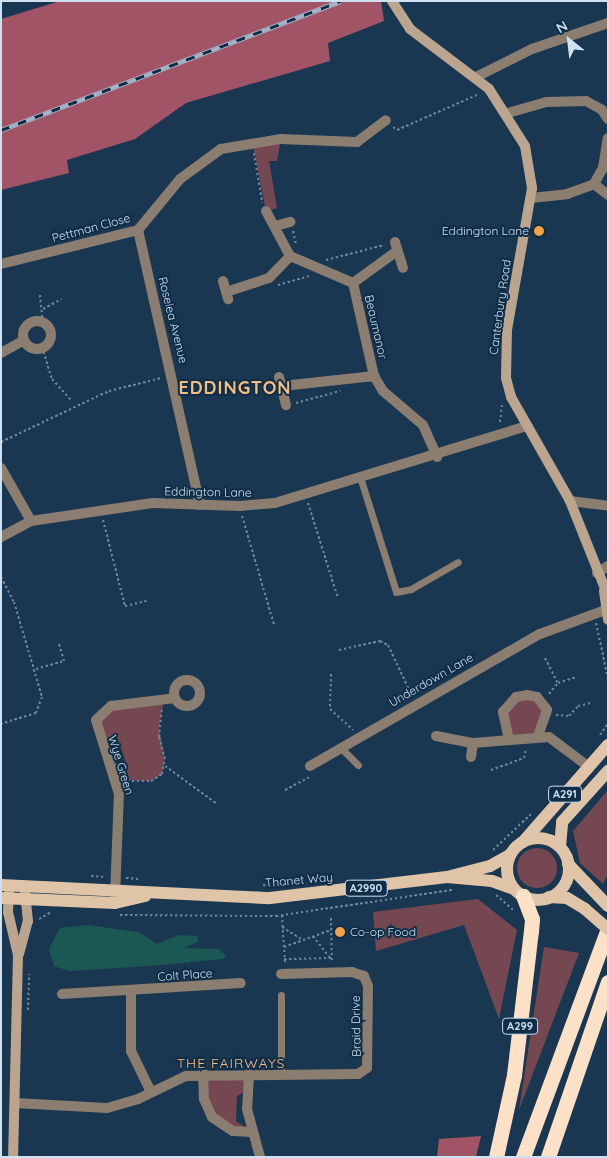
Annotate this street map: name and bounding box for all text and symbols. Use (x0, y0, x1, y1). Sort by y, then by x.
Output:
north arrow (544, 15, 594, 65)
text: N (553, 17, 571, 37)
street label: Pettman Close (50, 211, 132, 245)
place label: Eddington Lane (442, 224, 529, 238)
marker: Eddington Lane (533, 225, 545, 237)
street label: Canterbury Road (486, 258, 514, 356)
street label: Roselea Avenue (155, 275, 191, 365)
street label: Beaumanor (362, 293, 390, 361)
district label: EDDINGTON (177, 377, 293, 399)
street label: Eddington Lane (164, 484, 252, 500)
street label: Underdown Lane (386, 650, 476, 710)
street label: Wye Green (105, 733, 137, 797)
road number: A291 (548, 786, 582, 802)
street label: Thanet Way (265, 870, 333, 890)
road number: A2990 (344, 880, 388, 896)
place label: Co-op Food (350, 925, 416, 939)
marker: Co-op Food (334, 926, 346, 938)
street label: Colt Place (157, 966, 213, 984)
street label: Braid Drive (348, 995, 364, 1057)
road number: A299 (501, 1018, 539, 1034)
district label: THE FAIRWAYS (175, 1055, 287, 1071)

